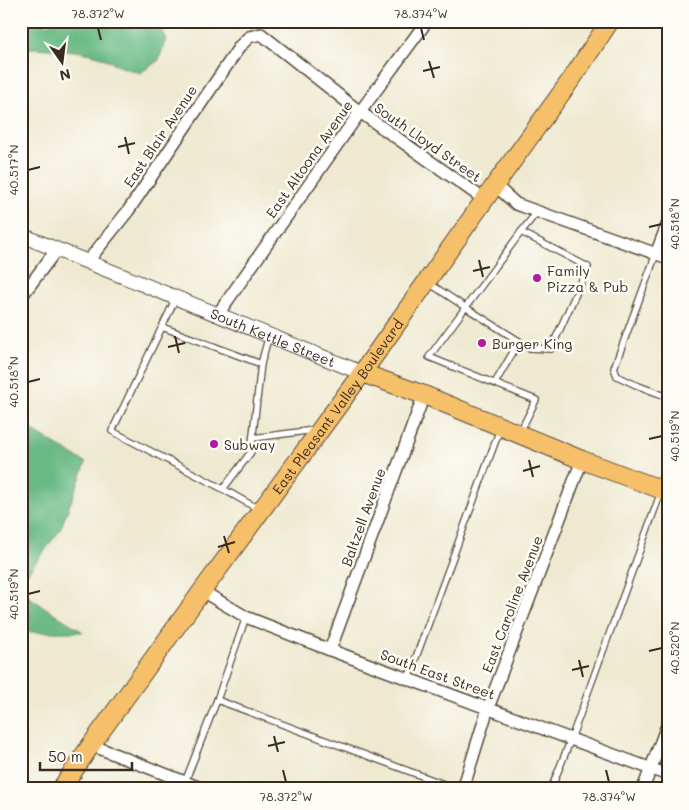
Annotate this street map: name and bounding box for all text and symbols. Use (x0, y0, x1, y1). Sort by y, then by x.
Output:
text: 78.372°W (71, 5, 125, 21)
text: 78.374°W (394, 5, 448, 21)
north arrow (38, 38, 88, 88)
text: N (58, 65, 73, 86)
street label: East Blair Avenue (119, 81, 201, 191)
street label: East Altoona Avenue (261, 96, 357, 222)
street label: South Lloyd Street (371, 98, 485, 186)
text: 40.517°N (5, 145, 21, 195)
text: 40.518°N (666, 198, 682, 250)
place label: Family Pizza & Pub (547, 261, 628, 296)
marker: Family Pizza & Pub (531, 272, 543, 284)
street label: South Kettle Street (208, 303, 338, 371)
street label: East Pleasant Valley Boulevard (267, 315, 407, 497)
place label: Burger King (492, 334, 572, 353)
marker: Burger King (476, 337, 488, 349)
text: 40.518°N (5, 356, 21, 408)
text: 40.519°N (666, 411, 682, 461)
place label: Subway (224, 435, 275, 454)
marker: Subway (208, 438, 220, 450)
street label: Baltzell Avenue (336, 465, 390, 569)
street label: East Caroline Avenue (477, 533, 547, 675)
text: 40.519°N (5, 569, 21, 619)
text: 40.520°N (666, 622, 682, 674)
street label: South East Street (378, 644, 498, 704)
scale bar (40, 740, 132, 772)
text: 50 m (48, 746, 83, 766)
text: 78.372°W (259, 788, 313, 804)
text: 78.374°W (582, 788, 636, 804)

